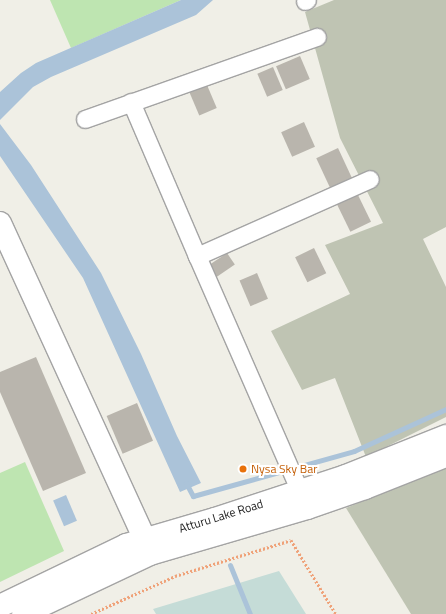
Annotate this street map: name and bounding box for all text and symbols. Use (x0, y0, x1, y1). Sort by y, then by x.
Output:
place label: Nysa Sky Bar (251, 462, 317, 476)
marker: Nysa Sky Bar (238, 464, 248, 474)
street label: Atturu Lake Road (177, 496, 265, 536)

